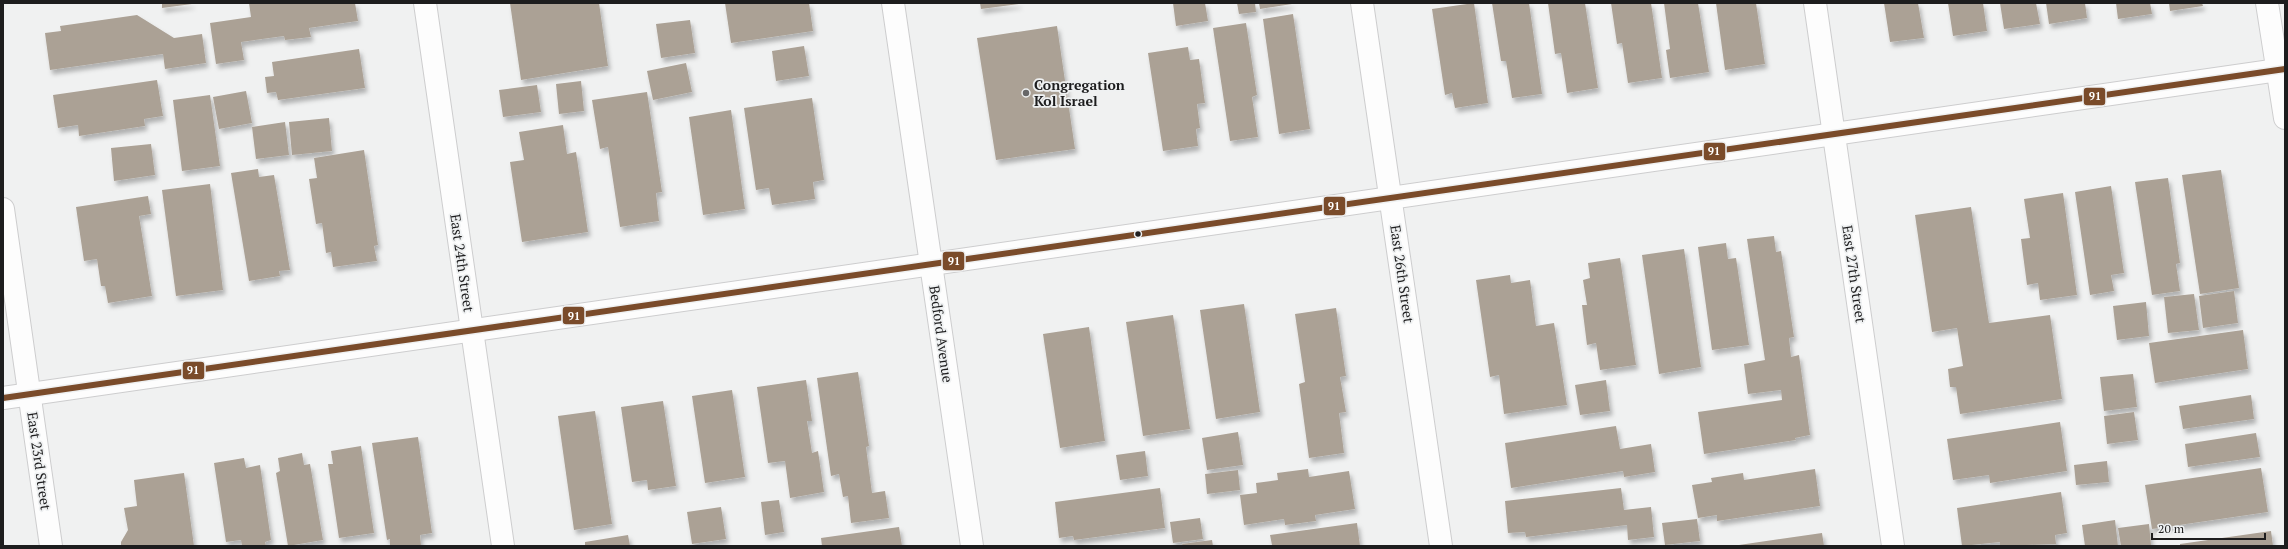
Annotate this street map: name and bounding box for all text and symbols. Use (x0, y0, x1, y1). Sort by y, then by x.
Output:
place label: Congregation Kol Israel (1034, 75, 1125, 110)
line badge: 91 (2083, 87, 2106, 106)
marker: Congregation Kol Israel (1021, 88, 1031, 98)
text: 91 (2089, 89, 2101, 103)
line badge: 91 (1703, 142, 1726, 161)
text: 91 (1708, 144, 1720, 158)
line badge: 91 (1323, 196, 1346, 216)
text: 91 (1328, 199, 1340, 213)
street label: East 24th Street (446, 213, 479, 314)
street label: East 26th Street (1386, 224, 1419, 325)
street label: East 27th Street (1838, 224, 1871, 325)
unlabelled marker (1133, 229, 1143, 239)
line badge: 91 (942, 251, 965, 271)
text: 91 (948, 254, 960, 268)
street label: Bedford Avenue (925, 284, 958, 384)
line badge: 91 (562, 306, 585, 325)
text: 91 (568, 309, 580, 323)
line badge: 91 (182, 361, 205, 380)
text: 91 (187, 363, 199, 377)
street label: East 23rd Street (23, 411, 56, 512)
scale bar (2152, 515, 2265, 541)
text: 20 m (2158, 521, 2185, 536)

